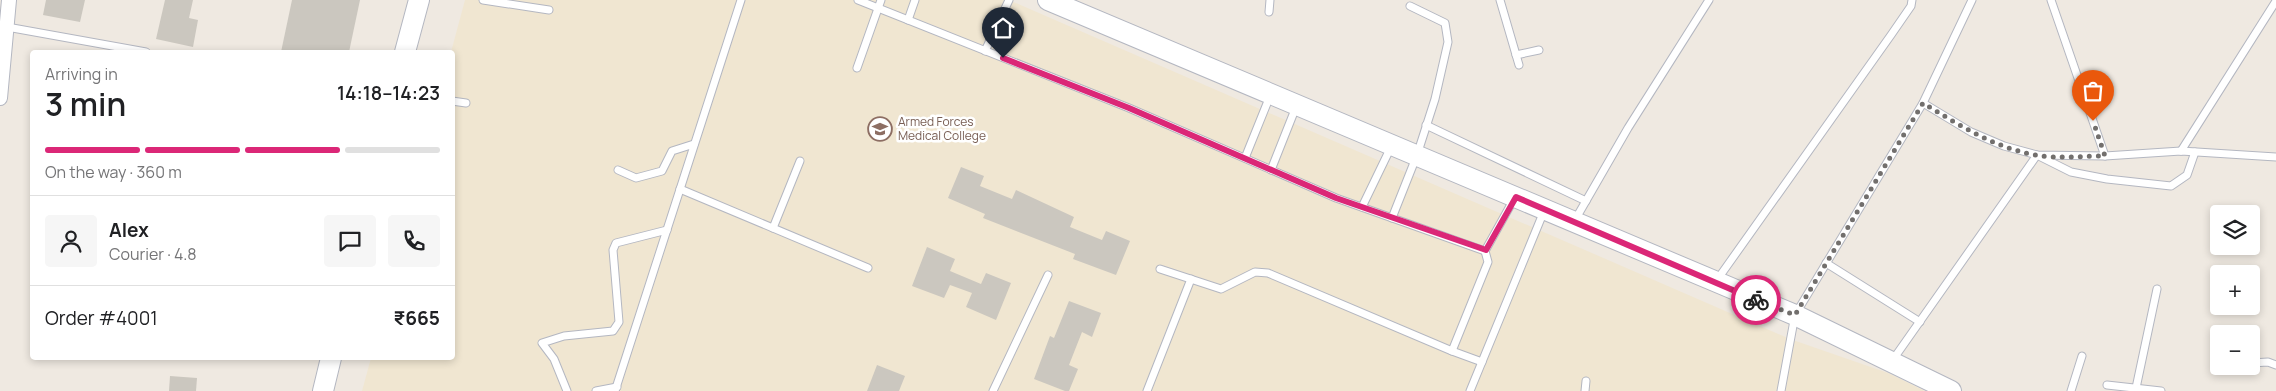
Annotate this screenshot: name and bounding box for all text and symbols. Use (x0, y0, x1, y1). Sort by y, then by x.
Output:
pin (982, 7, 1024, 58)
icon: home (989, 14, 1017, 42)
text: Arriving in (45, 63, 118, 85)
pin (2072, 70, 2114, 121)
icon: bag (2079, 77, 2107, 105)
text: 14:18–14:23 (337, 80, 440, 106)
text: 3 min (45, 82, 126, 126)
place label: Armed Forces Medical College (898, 113, 986, 144)
school or university icon: Armed Forces Medical College (867, 116, 893, 142)
text: On the way · 360 m (45, 161, 182, 183)
map controls (2210, 205, 2260, 375)
button: layers (2210, 205, 2260, 255)
button: person (45, 215, 97, 267)
button: chat (324, 215, 376, 267)
button: phone (388, 215, 440, 267)
text: Alex (109, 217, 149, 243)
text: Courier · 4.8 (109, 243, 197, 265)
button: + (2210, 265, 2260, 315)
courier (1731, 275, 1781, 325)
icon: bike (1742, 286, 1770, 314)
text: Order #4001 (45, 305, 158, 331)
text: ₹665 (394, 305, 440, 331)
button: − (2210, 325, 2260, 375)

